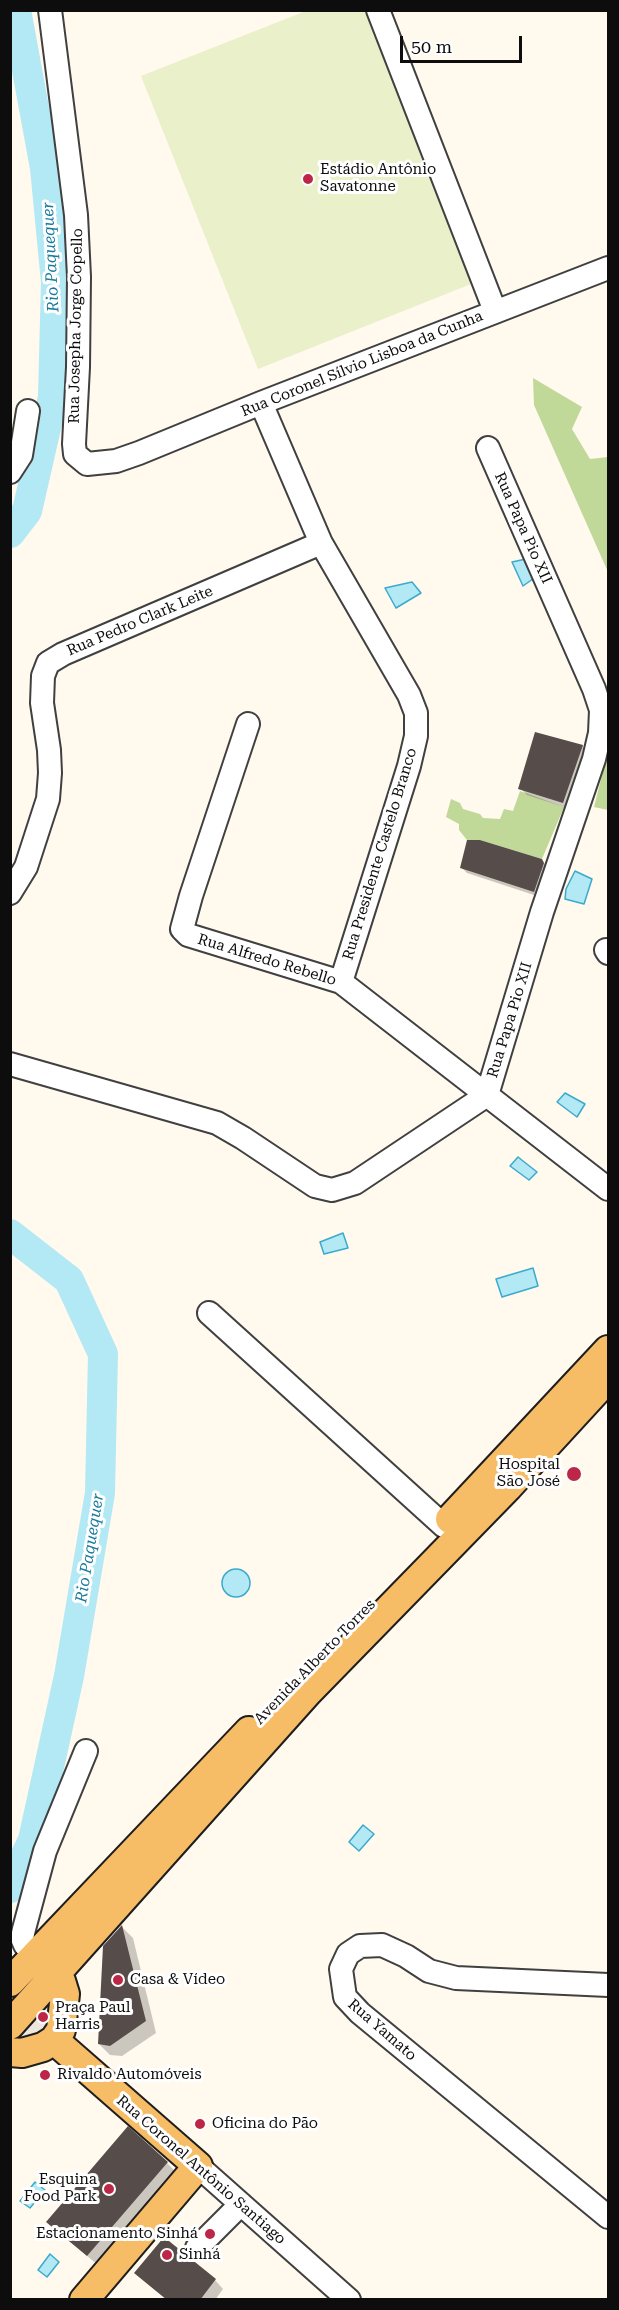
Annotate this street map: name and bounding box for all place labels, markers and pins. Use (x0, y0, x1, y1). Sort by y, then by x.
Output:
place label: Estádio Antônio Savatonne (320, 161, 436, 196)
marker: Estádio Antônio Savatonne (301, 172, 315, 186)
place label: Hospital São José (497, 1456, 560, 1491)
marker: Hospital São José (565, 1465, 583, 1483)
place label: Casa & Vídeo (130, 1971, 225, 1989)
marker: Casa & Vídeo (111, 1973, 125, 1987)
place label: Praça Paul Harris (55, 1999, 130, 2034)
marker: Praça Paul Harris (36, 2010, 50, 2024)
place label: Rivaldo Automóveis (57, 2066, 202, 2084)
marker: Rivaldo Automóveis (38, 2068, 52, 2082)
place label: Oficina do Pão (212, 2115, 318, 2133)
marker: Oficina do Pão (193, 2117, 207, 2131)
place label: Esquina Food Park (24, 2171, 97, 2206)
marker: Esquina Food Park (102, 2182, 116, 2196)
place label: Estacionamento Sinhá (36, 2225, 198, 2243)
marker: Estacionamento Sinhá (203, 2227, 217, 2241)
place label: Sinhá (179, 2246, 220, 2264)
marker: Sinhá (160, 2248, 174, 2262)

